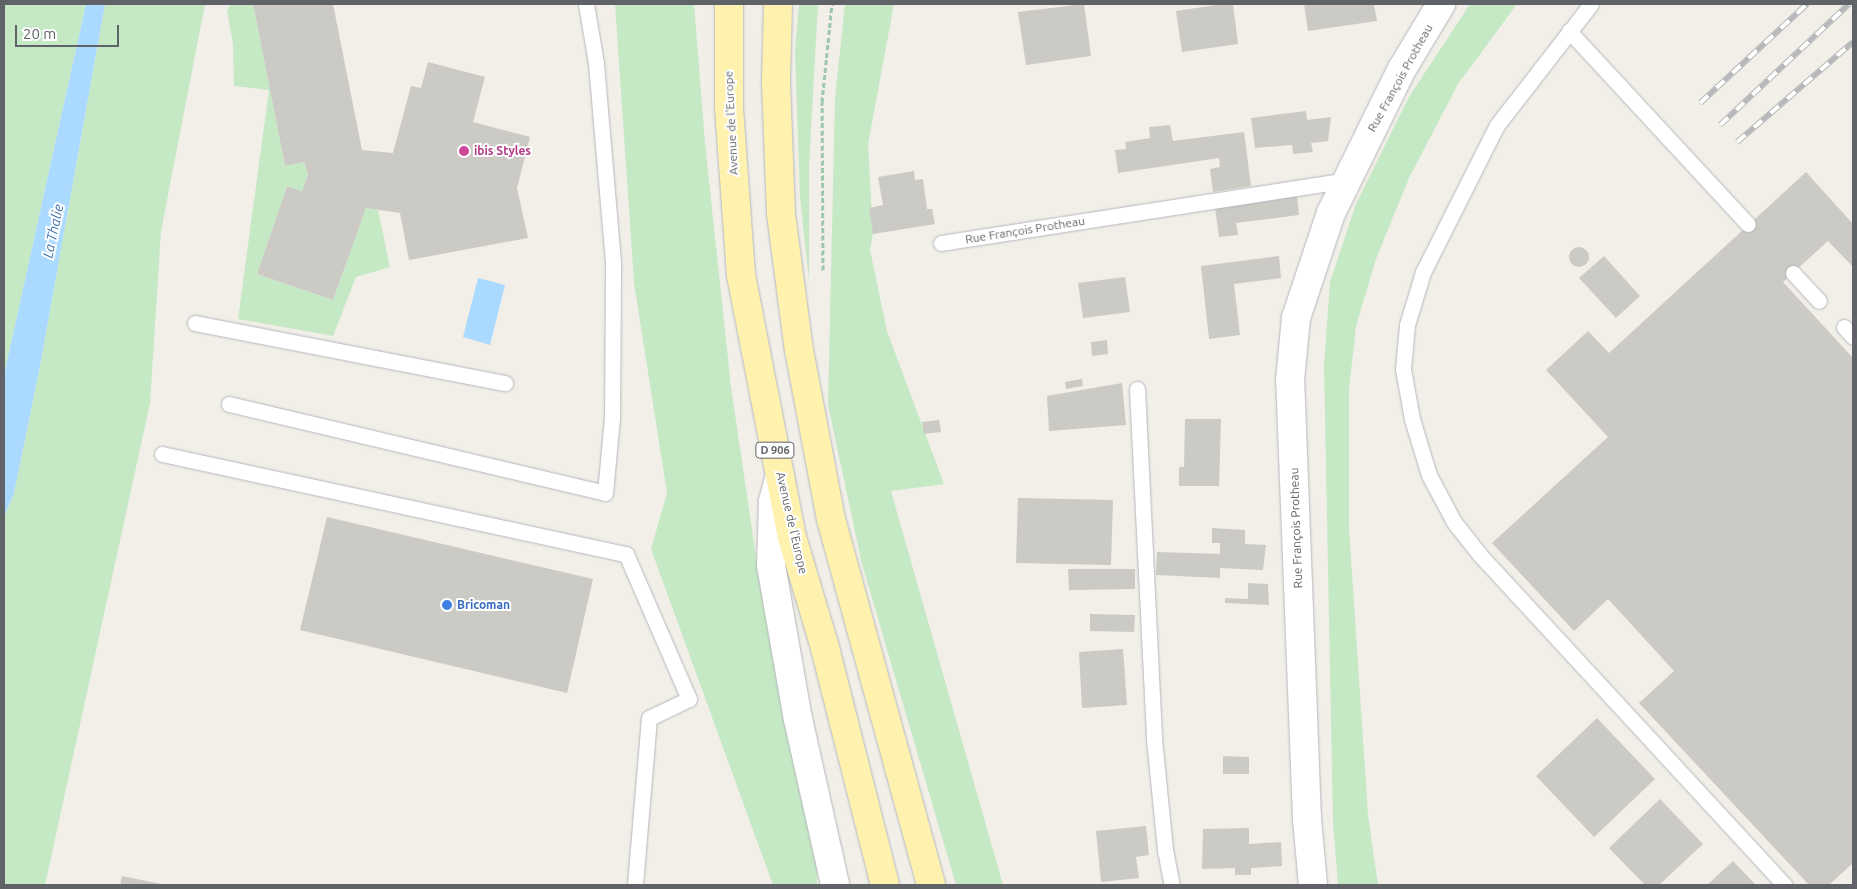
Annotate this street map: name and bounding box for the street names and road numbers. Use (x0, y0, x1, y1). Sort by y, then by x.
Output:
street label: Rue François Protheau (1364, 22, 1436, 134)
street label: Avenue de l'Europe (721, 71, 741, 175)
street label: Rue François Protheau (964, 213, 1086, 247)
road number: D 906 (755, 442, 795, 458)
street label: Rue François Protheau (1287, 467, 1305, 589)
street label: Avenue de l'Europe (773, 471, 811, 575)

